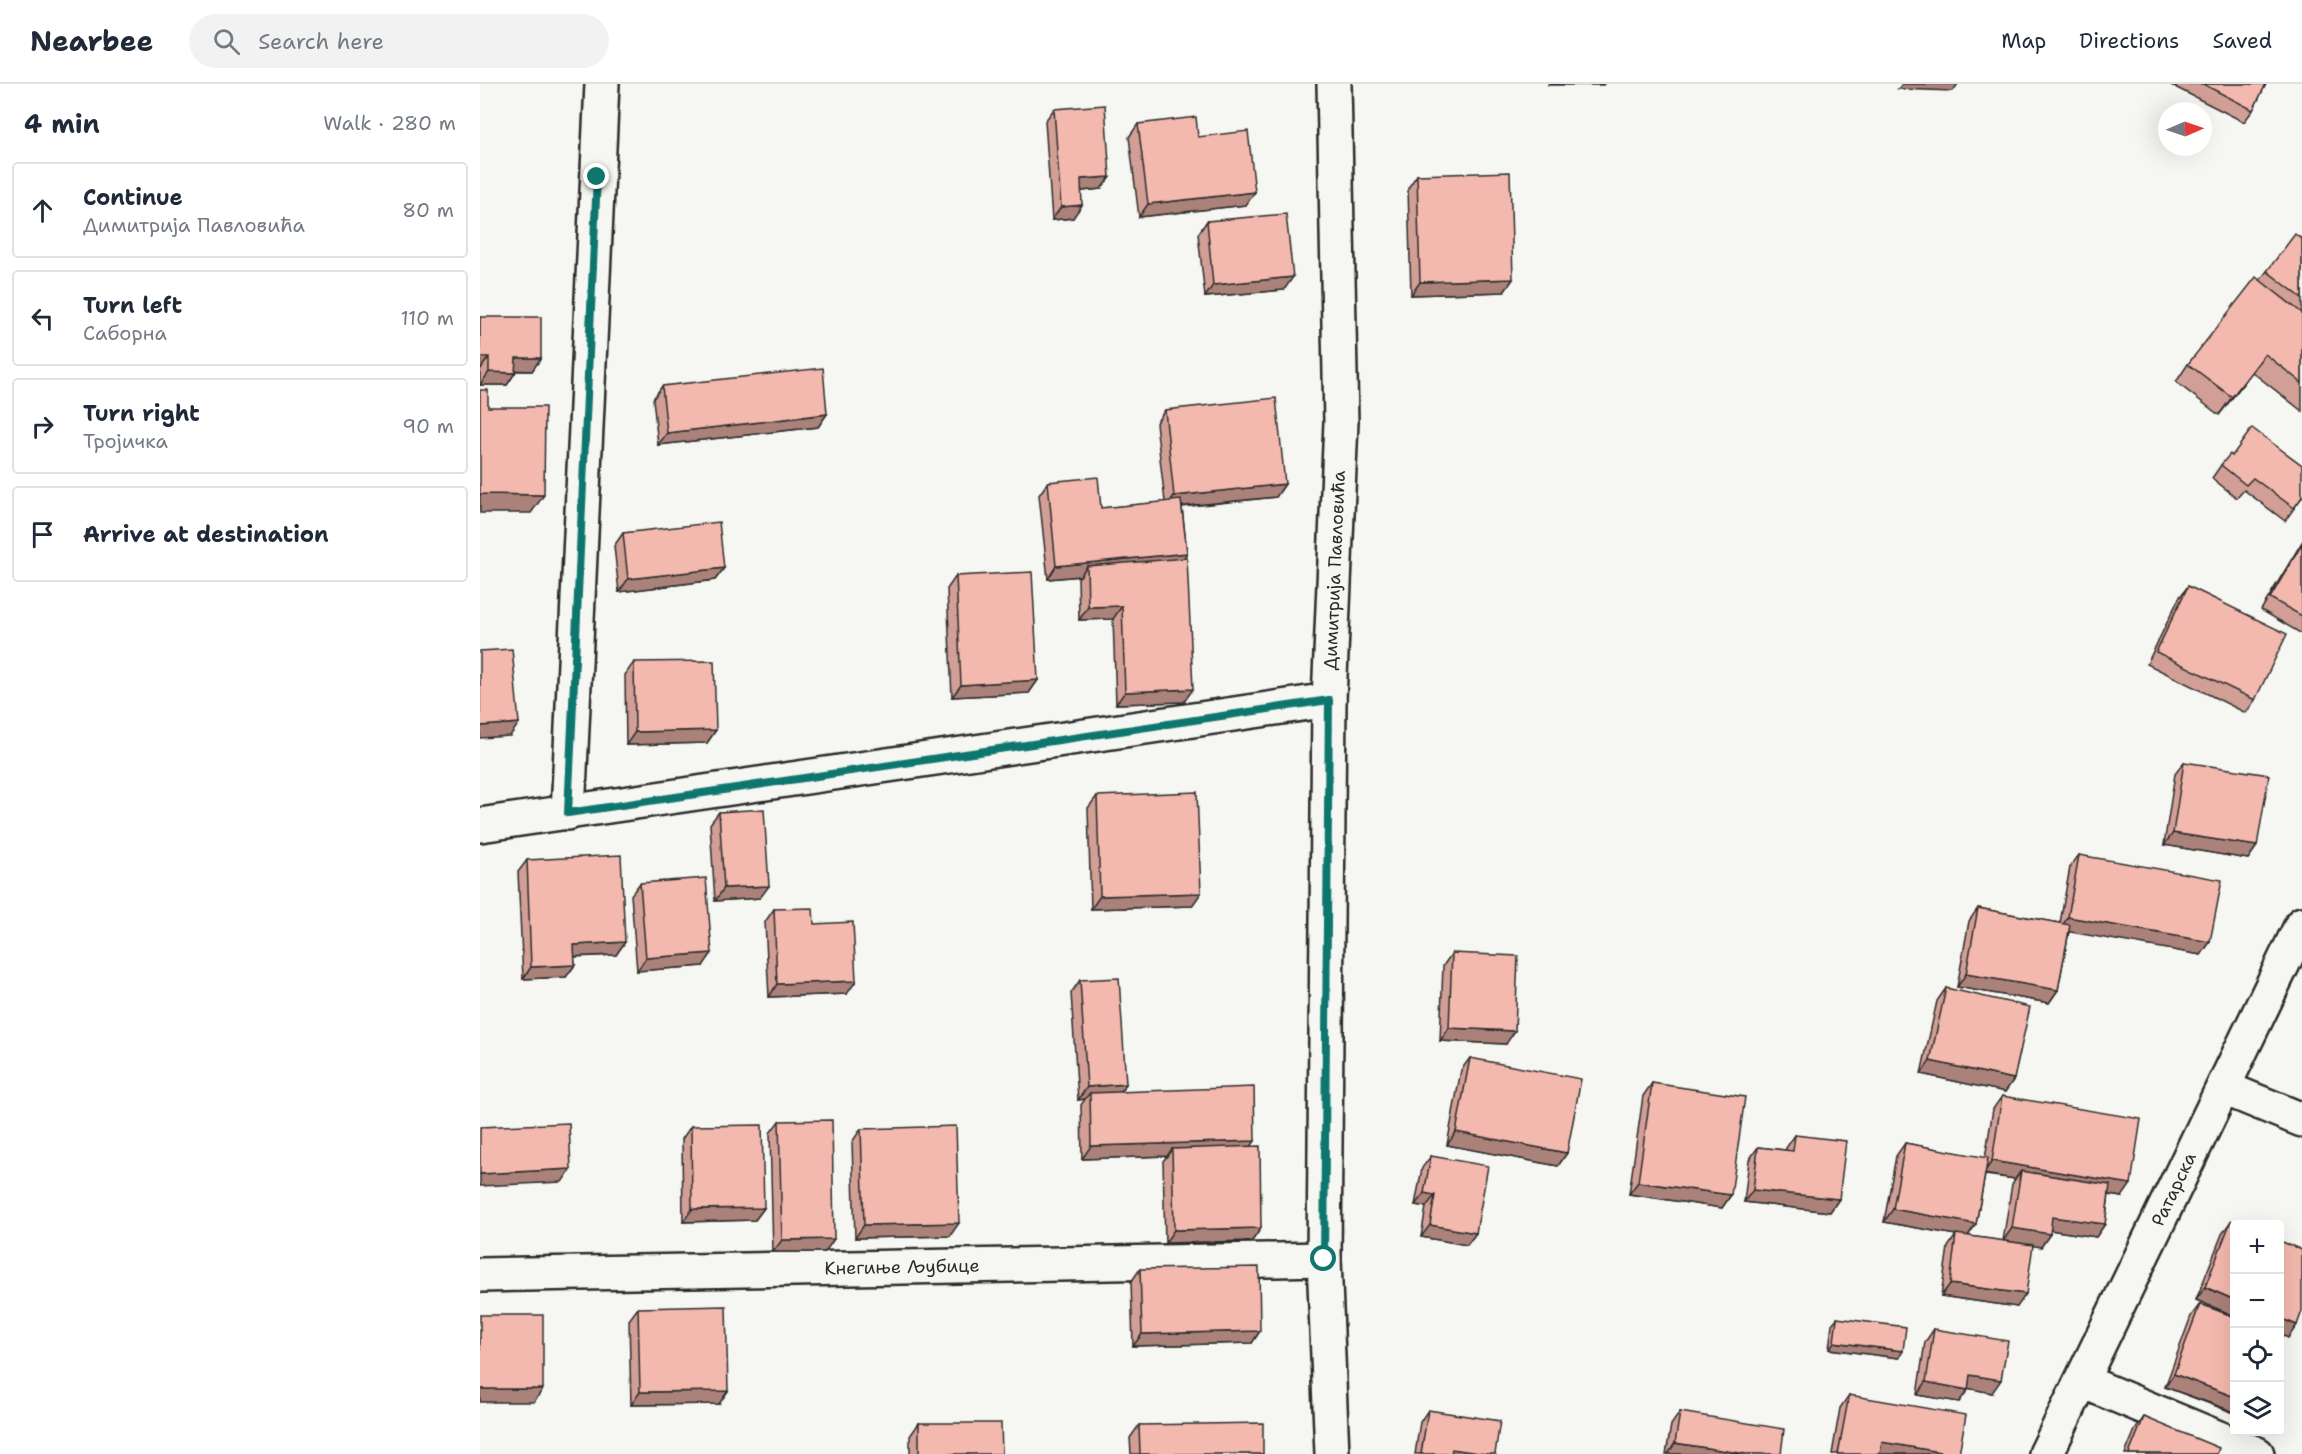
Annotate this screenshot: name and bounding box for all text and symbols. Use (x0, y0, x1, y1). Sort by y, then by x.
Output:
search box (189, 14, 609, 68)
text: Nearbee (30, 22, 153, 60)
icon: search (210, 25, 243, 58)
text: Search here (258, 27, 384, 56)
text: Map (2001, 27, 2046, 55)
text: Directions (2079, 27, 2179, 55)
text: Saved (2212, 27, 2272, 55)
north arrow (2158, 102, 2212, 156)
text: 4 min (24, 106, 100, 141)
text: Walk · 280 m (323, 110, 456, 136)
route end (583, 163, 609, 189)
text: Continue (83, 183, 183, 212)
icon: ahead (26, 194, 59, 227)
text: 80 m (402, 197, 454, 223)
text: Димитрија Павловића (83, 212, 305, 238)
text: Turn left (83, 291, 182, 320)
icon: left (26, 302, 59, 335)
text: 110 m (400, 305, 454, 331)
text: Саборна (83, 320, 167, 346)
text: Turn right (83, 399, 200, 428)
icon: right (26, 410, 59, 443)
text: 90 m (402, 413, 454, 439)
text: Тројичка (83, 428, 168, 454)
street label: Димитрија Павловића (1318, 470, 1351, 671)
icon: arrive (26, 518, 59, 551)
text: Arrive at destination (83, 520, 329, 549)
street label: Ратарска (2146, 1148, 2202, 1230)
map controls (2230, 1220, 2284, 1436)
button: + (2230, 1220, 2284, 1274)
route start (1310, 1245, 1336, 1271)
street label: Кнегиње Љубице (824, 1254, 980, 1280)
button: − (2230, 1274, 2284, 1328)
button: locate (2230, 1328, 2284, 1382)
button: layers (2230, 1382, 2284, 1436)

